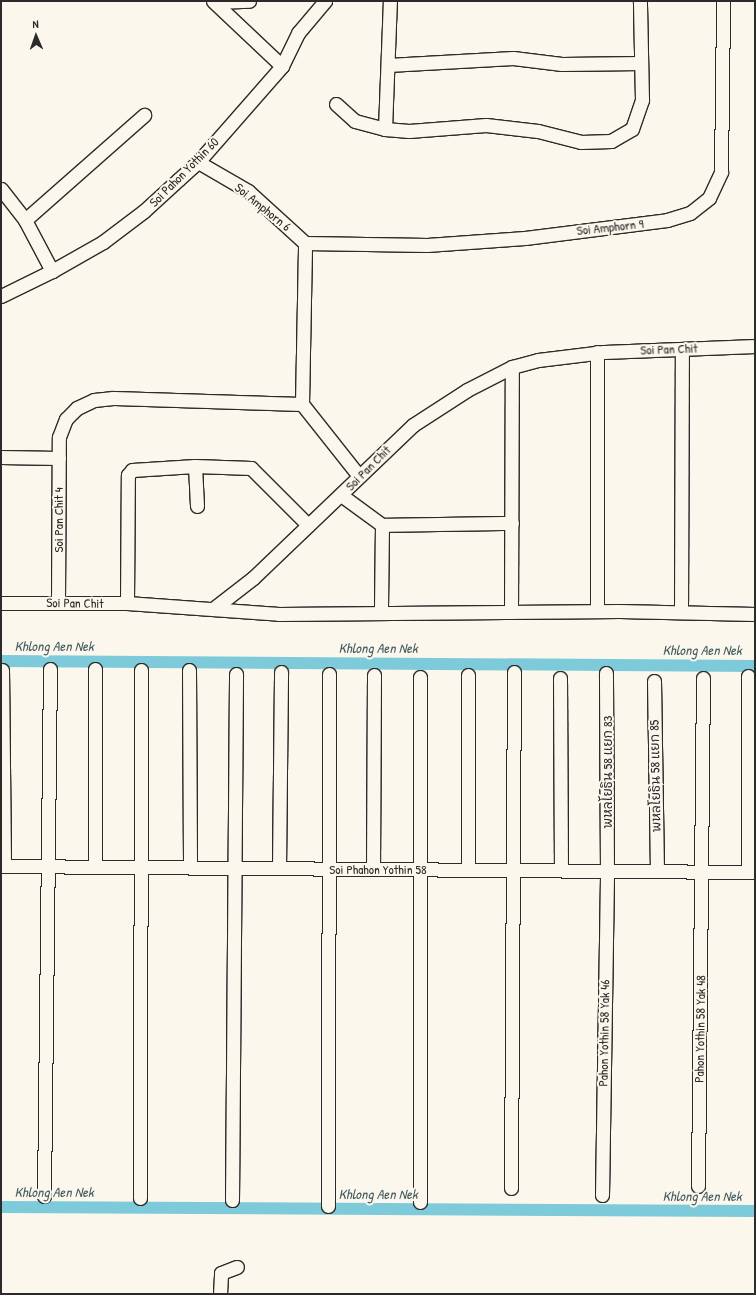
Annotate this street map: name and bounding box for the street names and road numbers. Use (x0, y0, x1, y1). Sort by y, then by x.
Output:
street label: Soi Pahon Yothin 60 (146, 134, 222, 210)
street label: Soi Amphorn 6 (232, 180, 294, 234)
street label: Soi Amphorn 9 (576, 216, 644, 238)
street label: Soi Pan Chit (640, 340, 698, 358)
street label: Soi Pan Chit (342, 442, 394, 494)
street label: Soi Pan Chit 4 (50, 487, 66, 553)
street label: Soi Pan Chit (46, 595, 104, 611)
street label: พหลโยธิน 58 แยก 83 (599, 716, 615, 828)
street label: พหลโยธิน 58 แยก 85 (646, 720, 664, 832)
street label: Soi Phahon Yothin 58 (329, 861, 427, 877)
street label: Pahon Yothin 58 Yak 48 (691, 975, 709, 1083)
street label: Pahon Yothin 58 Yak 46 (595, 979, 613, 1087)

